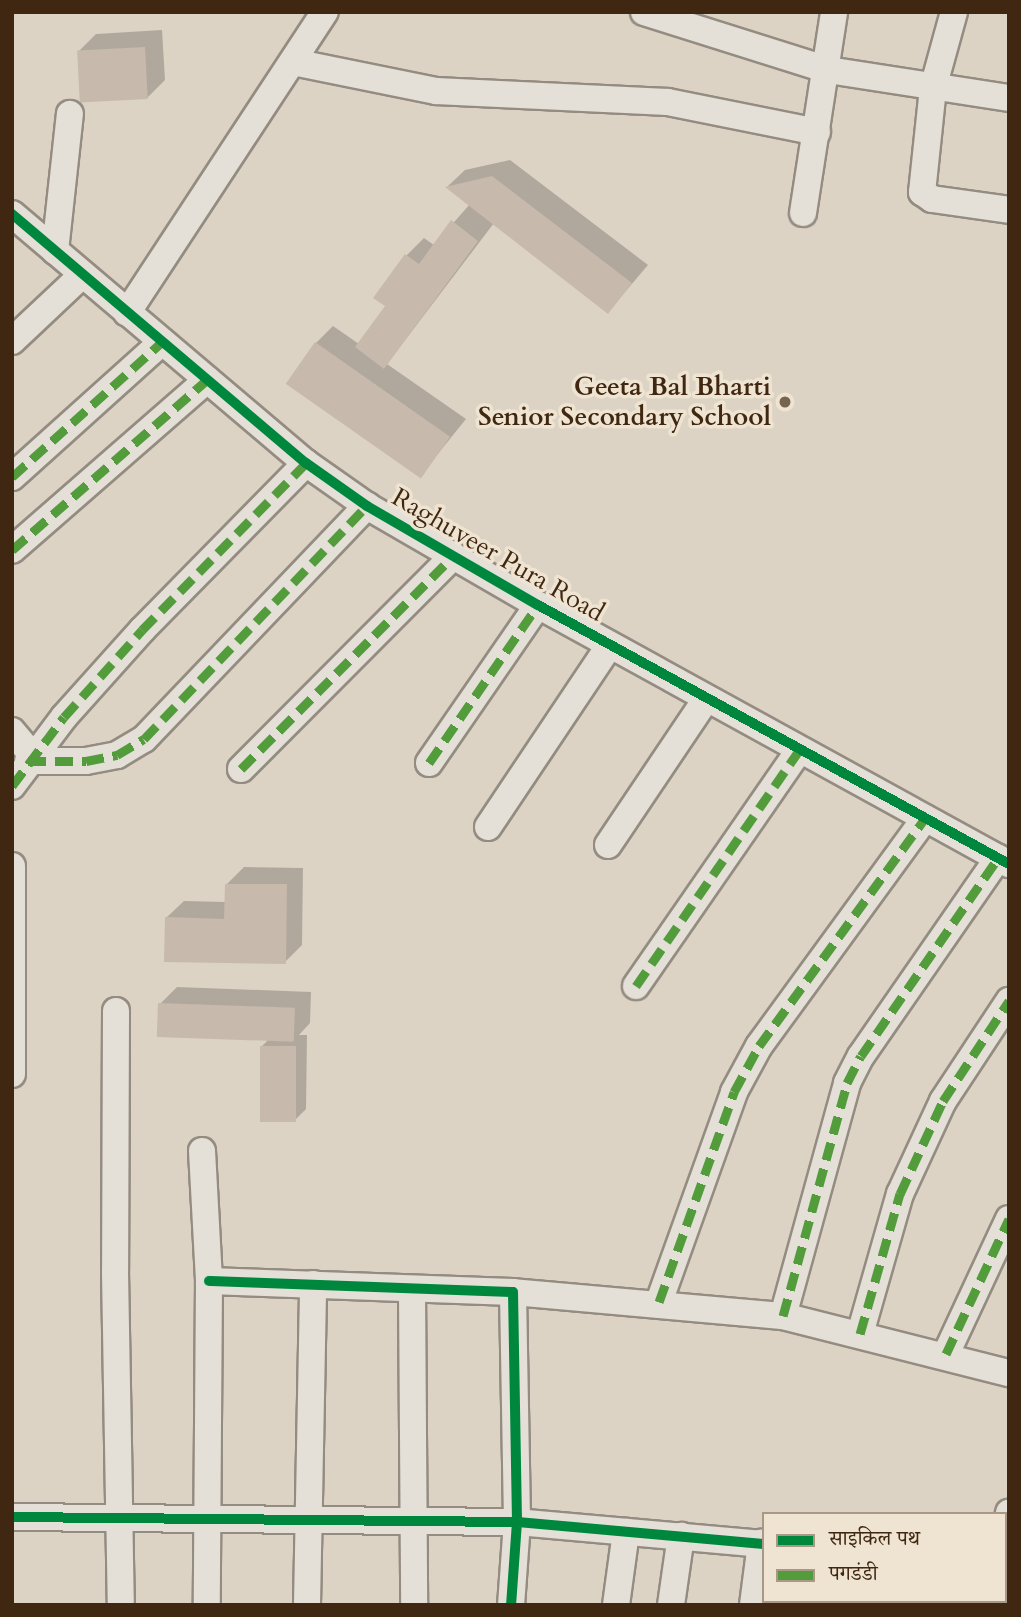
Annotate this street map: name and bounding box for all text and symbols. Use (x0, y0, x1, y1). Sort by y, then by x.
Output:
place label: Geeta Bal Bharti Senior Secondary School (478, 371, 771, 432)
marker: Geeta Bal Bharti Senior Secondary School (777, 394, 793, 410)
street label: Raghuveer Pura Road (386, 481, 610, 629)
legend (762, 1512, 1007, 1603)
text: साइकिल पथ (829, 1524, 920, 1553)
text: पगडंडी (829, 1559, 878, 1588)

